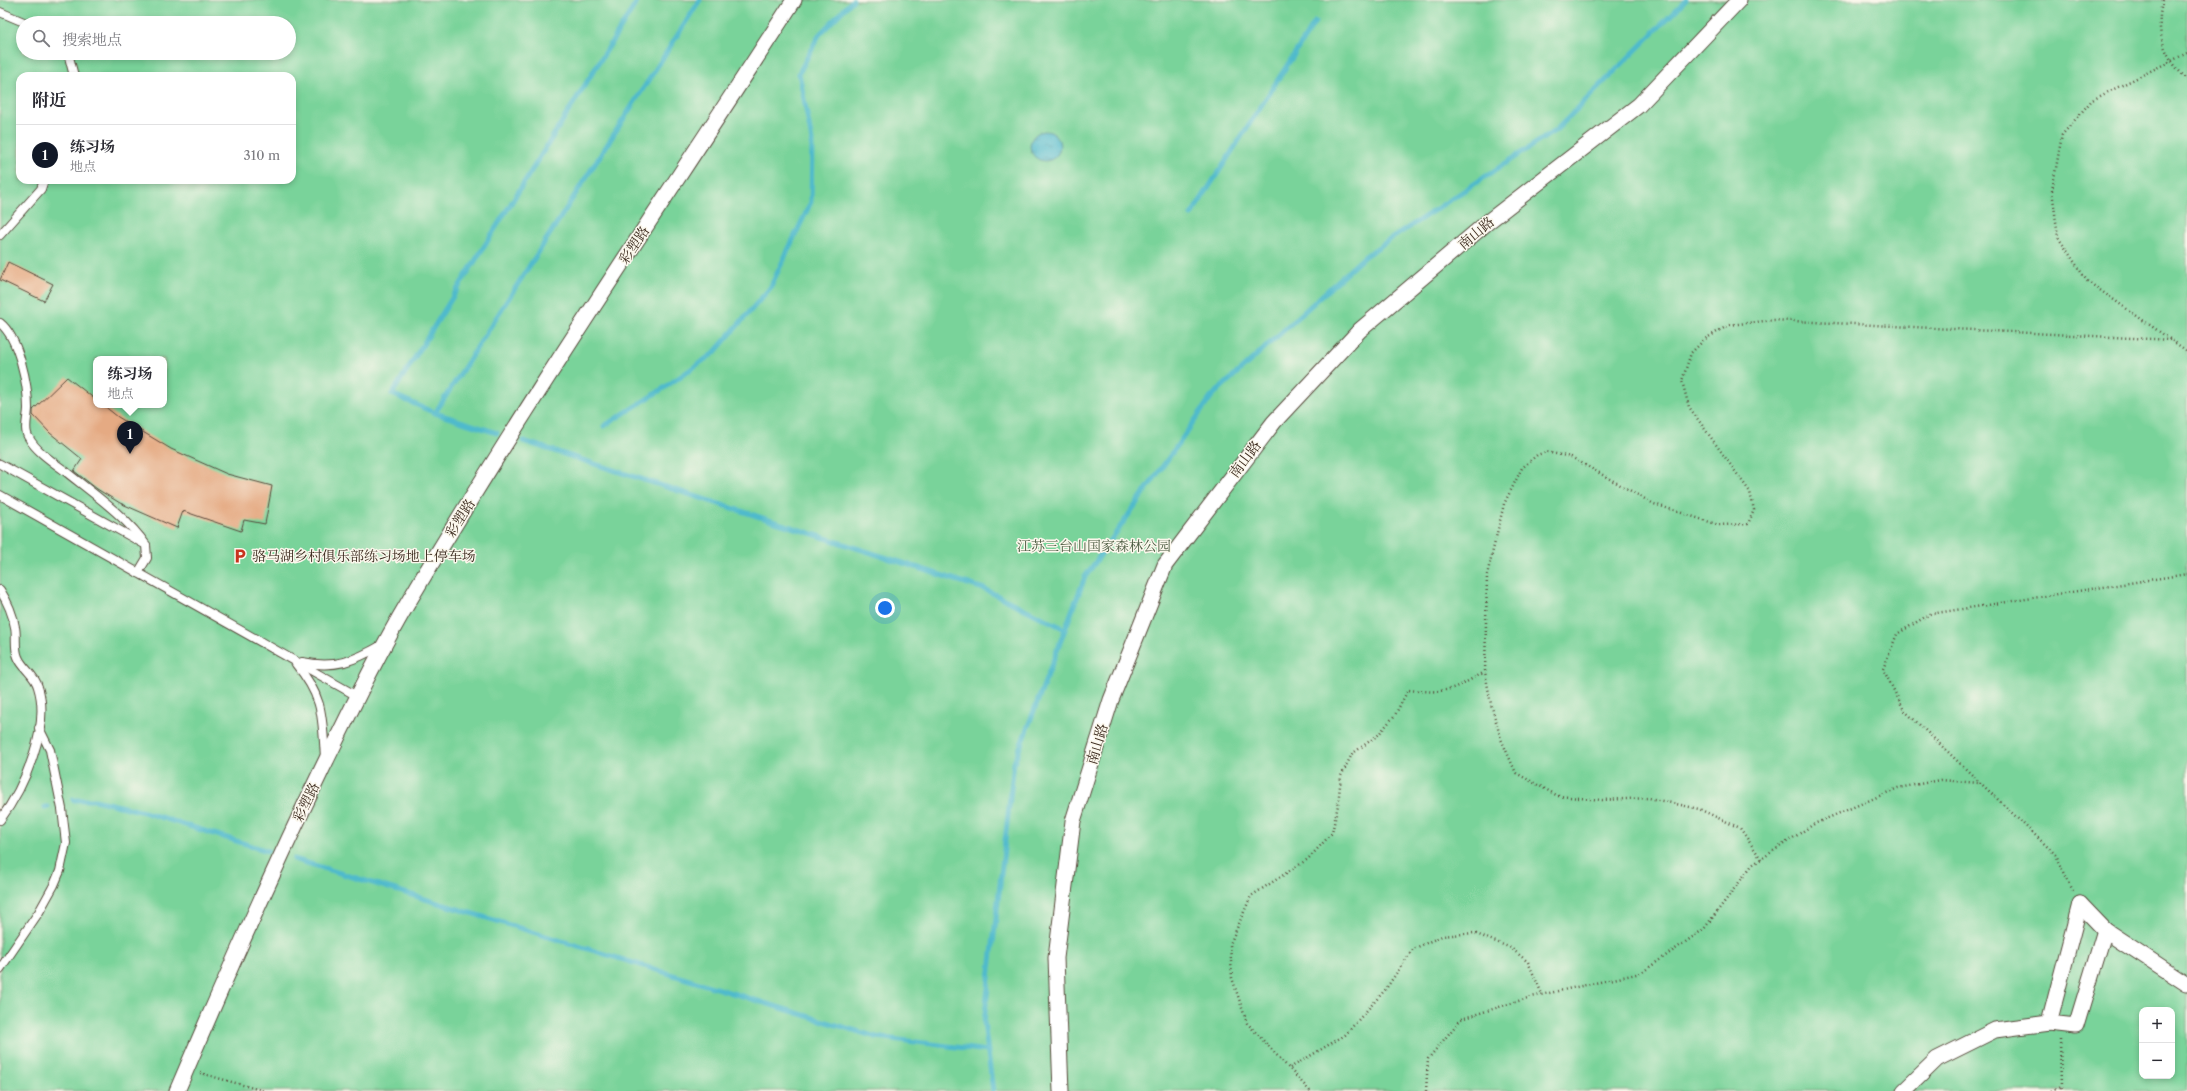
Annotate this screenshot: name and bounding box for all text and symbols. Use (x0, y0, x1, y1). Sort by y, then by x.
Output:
search box (16, 16, 296, 60)
icon: search (30, 27, 52, 49)
text: 搜索地点 (62, 30, 122, 49)
text: 附近 (32, 90, 66, 110)
text: 练习场 (70, 137, 115, 156)
text: 1 (42, 147, 48, 163)
text: 310 m (244, 147, 280, 163)
text: 地点 (70, 158, 96, 174)
street label: 南山路 (1454, 213, 1498, 253)
street label: 彩塑路 (615, 223, 653, 267)
popup (93, 356, 167, 408)
text: 练习场 (107, 364, 153, 383)
text: 地点 (107, 385, 134, 401)
pin: 1 (117, 421, 143, 454)
street label: 南山路 (1225, 437, 1265, 481)
street label: 彩塑路 (441, 495, 479, 541)
park label: 江苏三台山国家森林公园 (1017, 537, 1171, 555)
parking icon: 骆马湖乡村俱乐部练习场地上停车场 (231, 547, 249, 565)
place label: 骆马湖乡村俱乐部练习场地上停车场 (252, 547, 476, 565)
your location (875, 598, 895, 618)
street label: 南山路 (1082, 721, 1112, 767)
street label: 彩塑路 (289, 779, 323, 825)
map controls (2139, 1007, 2175, 1079)
button: + (2139, 1007, 2175, 1043)
button: − (2139, 1043, 2175, 1079)

